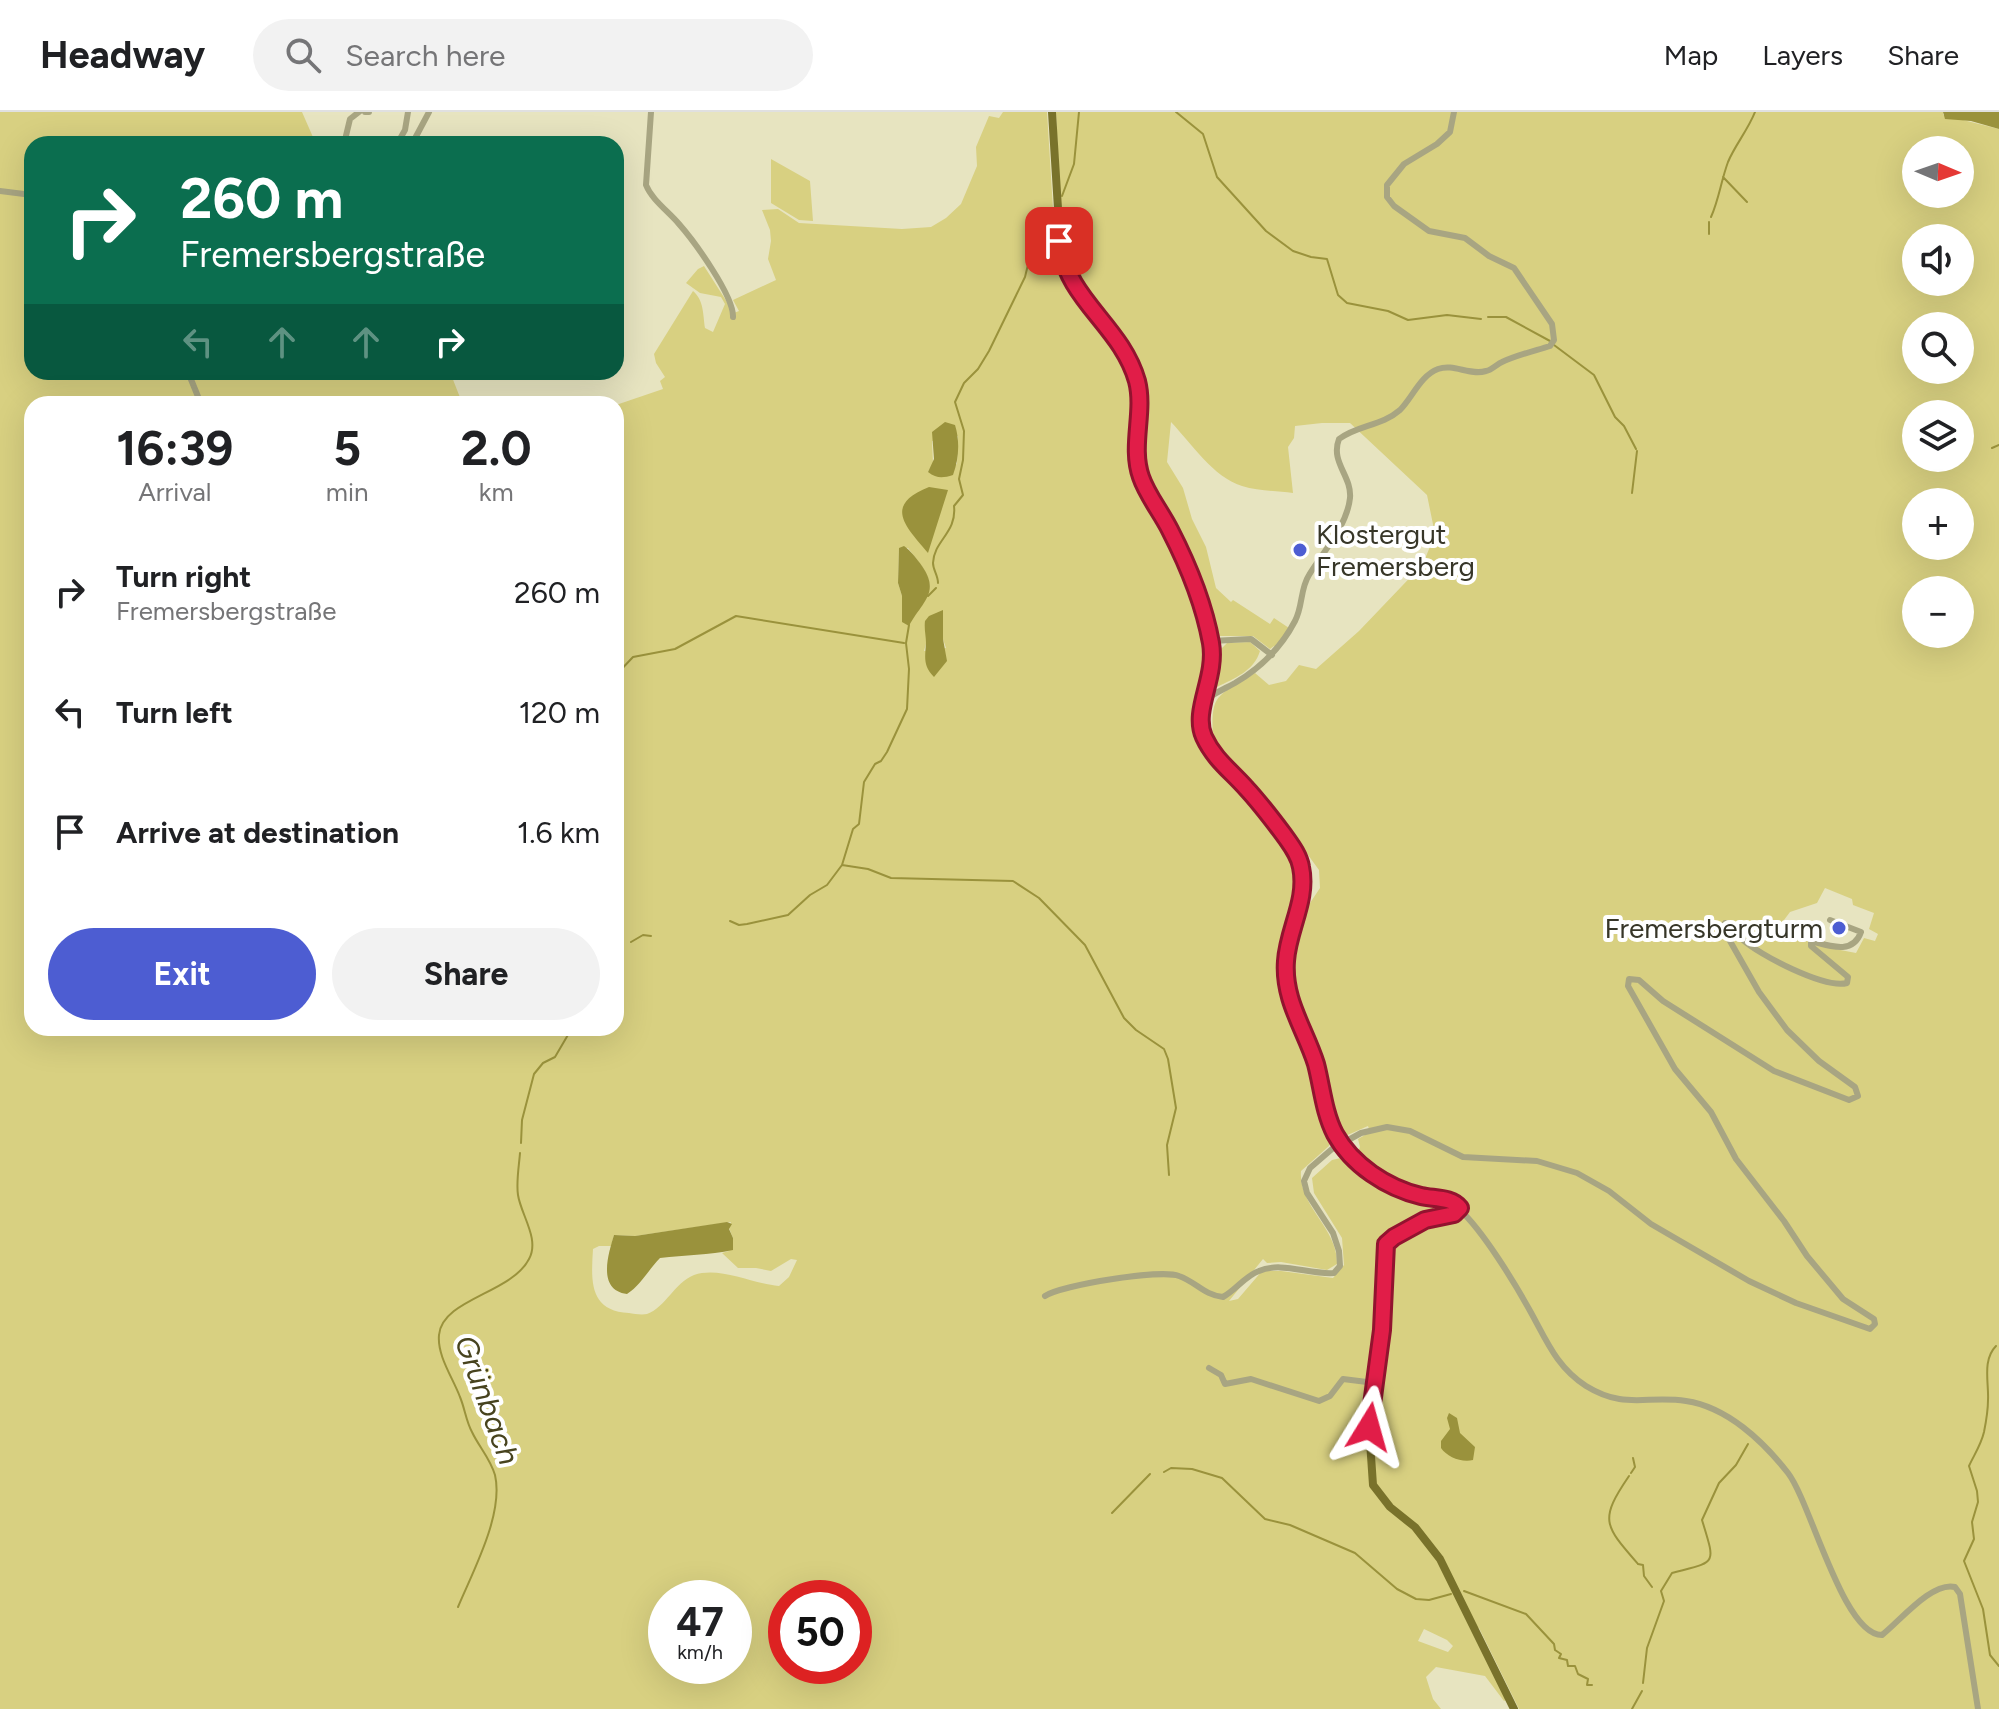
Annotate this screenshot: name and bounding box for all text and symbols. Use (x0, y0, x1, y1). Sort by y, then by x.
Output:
search box (253, 19, 813, 91)
text: Headway (40, 32, 205, 78)
icon: search (281, 33, 325, 77)
text: Search here (345, 37, 505, 74)
text: Map (1664, 38, 1718, 72)
text: Layers (1762, 38, 1843, 72)
text: Share (1887, 38, 1959, 72)
north arrow (1902, 136, 1974, 208)
map controls (1902, 136, 1974, 648)
text: 260 m (180, 165, 343, 232)
icon: right (48, 168, 152, 272)
pin (1025, 207, 1093, 275)
icon: arrive (1037, 219, 1081, 263)
button: sound (1902, 224, 1974, 296)
text: Fremersbergstraße (180, 233, 485, 276)
button: search (1902, 312, 1974, 384)
icon: left (176, 320, 220, 364)
icon: ahead (260, 320, 304, 364)
icon: ahead (344, 320, 388, 364)
icon: right (428, 320, 472, 364)
button: layers (1902, 400, 1974, 472)
text: 16:39 (116, 419, 233, 477)
text: 5 (333, 419, 361, 477)
text: 2.0 (461, 419, 532, 477)
text: Arrival (138, 476, 212, 508)
text: min (326, 476, 368, 508)
text: km (479, 476, 514, 508)
button: + (1902, 488, 1974, 560)
place label: Klostergut Fremersberg (1316, 517, 1475, 583)
marker: Klostergut Fremersberg (1291, 541, 1309, 559)
text: Turn right (116, 558, 251, 595)
icon: right (48, 570, 92, 614)
text: 260 m (514, 574, 600, 611)
button: − (1902, 576, 1974, 648)
text: Fremersbergstraße (116, 595, 336, 627)
icon: left (48, 690, 92, 734)
text: Turn left (116, 694, 233, 731)
text: 120 m (519, 694, 600, 731)
icon: arrive (48, 810, 92, 854)
text: Arrive at destination (116, 814, 399, 851)
text: 1.6 km (517, 814, 600, 851)
place label: Fremersbergturm (1605, 911, 1823, 945)
marker: Fremersbergturm (1830, 919, 1848, 937)
button: Exit (48, 928, 316, 1020)
button: Share (332, 928, 600, 1020)
water label: Grünbach (447, 1330, 528, 1469)
position arrow (1327, 1385, 1411, 1469)
speed limit sign: 50 (768, 1580, 872, 1684)
text: 47 (676, 1598, 724, 1646)
text: km/h (677, 1640, 723, 1664)

